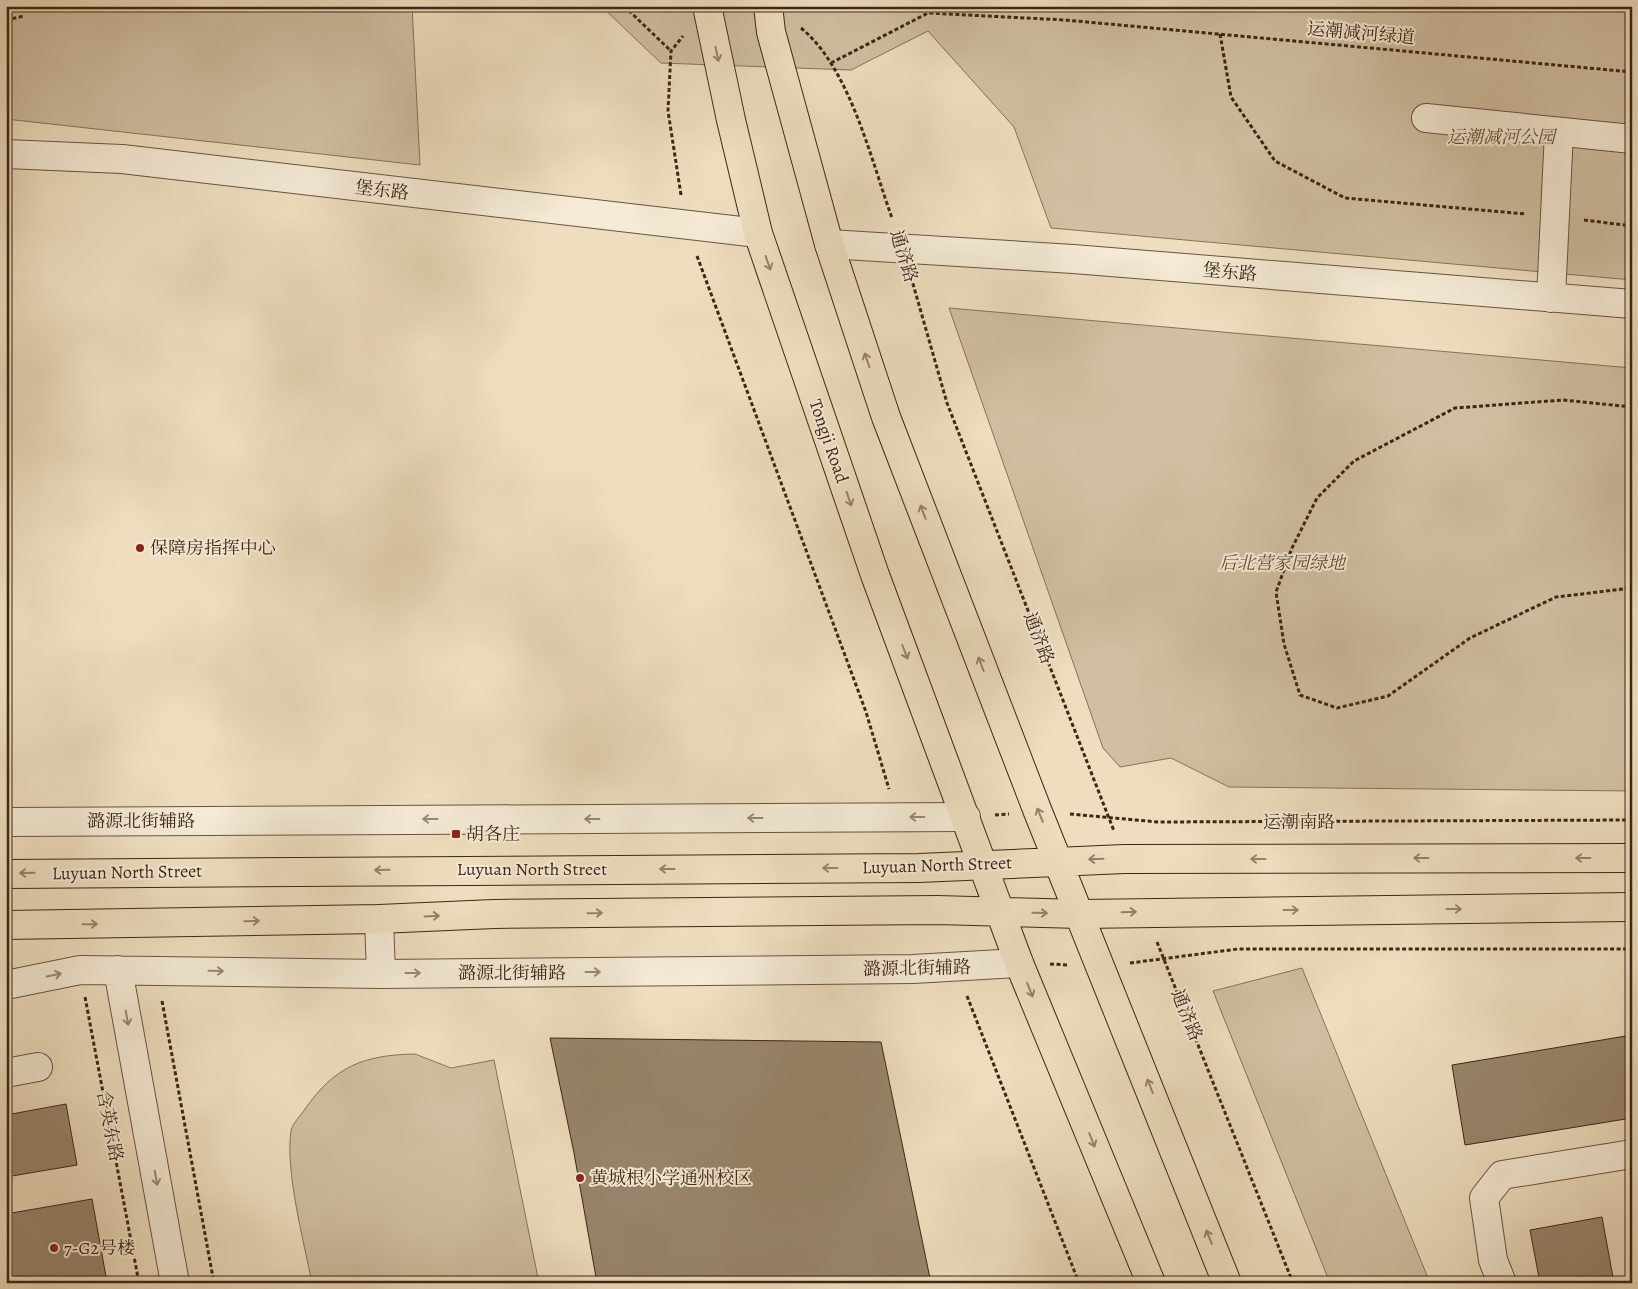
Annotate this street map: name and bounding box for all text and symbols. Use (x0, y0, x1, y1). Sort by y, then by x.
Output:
street label: 运潮减河绿道 (1306, 16, 1416, 50)
one-way arrow (713, 46, 722, 62)
park label: 运潮减河公园 (1447, 125, 1558, 149)
street label: 堡东路 (354, 175, 410, 205)
street label: 通济路 (885, 227, 923, 285)
one-way arrow (764, 255, 773, 270)
street label: 堡东路 (1202, 258, 1258, 286)
one-way arrow (862, 352, 871, 368)
street label: Tongji Road (803, 396, 855, 486)
one-way arrow (845, 491, 855, 507)
one-way arrow (918, 505, 927, 520)
place label: 保障房指挥中心 (150, 536, 276, 560)
marker: 保障房指挥中心 (134, 542, 146, 554)
park label: 后北营家园绿地 (1219, 551, 1347, 575)
street label: 通济路 (1018, 608, 1060, 668)
one-way arrow (900, 644, 910, 659)
one-way arrow (976, 657, 985, 672)
one-way arrow (1034, 808, 1043, 823)
street label: 潞源北街辅路 (87, 809, 195, 833)
street label: 运潮南路 (1263, 810, 1335, 834)
one-way arrow (909, 812, 926, 822)
one-way arrow (747, 813, 763, 823)
one-way arrow (422, 814, 438, 824)
one-way arrow (584, 814, 600, 823)
place label: 胡各庄 (466, 822, 520, 846)
marker: 胡各庄 (450, 828, 462, 840)
street label: Luyuan North Street (861, 850, 1013, 880)
one-way arrow (1413, 853, 1429, 863)
one-way arrow (1575, 853, 1592, 863)
one-way arrow (1250, 854, 1266, 864)
one-way arrow (1088, 855, 1104, 864)
street label: Luyuan North Street (457, 857, 607, 881)
street label: Luyuan North Street (52, 859, 202, 885)
one-way arrow (822, 863, 838, 873)
one-way arrow (660, 864, 676, 874)
one-way arrow (375, 865, 391, 875)
one-way arrow (20, 868, 36, 878)
one-way arrow (1446, 904, 1462, 914)
one-way arrow (1283, 905, 1299, 915)
one-way arrow (1120, 907, 1137, 917)
one-way arrow (586, 908, 603, 918)
one-way arrow (1032, 908, 1048, 917)
one-way arrow (424, 912, 440, 921)
one-way arrow (244, 916, 260, 926)
one-way arrow (82, 919, 98, 929)
street label: 潞源北街辅路 (863, 955, 971, 981)
street label: 潞源北街辅路 (458, 961, 566, 985)
one-way arrow (208, 967, 224, 976)
one-way arrow (585, 967, 601, 977)
one-way arrow (405, 968, 421, 978)
one-way arrow (46, 970, 62, 979)
one-way arrow (1026, 982, 1036, 997)
street label: 通济路 (1166, 985, 1208, 1045)
one-way arrow (122, 1010, 132, 1026)
one-way arrow (1144, 1079, 1154, 1094)
street label: 含英东路 (91, 1088, 129, 1164)
one-way arrow (1088, 1132, 1097, 1147)
place label: 黄城根小学通州校区 (590, 1166, 752, 1190)
one-way arrow (151, 1170, 161, 1186)
marker: 黄城根小学通州校区 (574, 1172, 586, 1184)
one-way arrow (1204, 1230, 1213, 1246)
place label: 7-G2号楼 (64, 1236, 135, 1260)
marker: 7-G2号楼 (48, 1242, 60, 1254)

